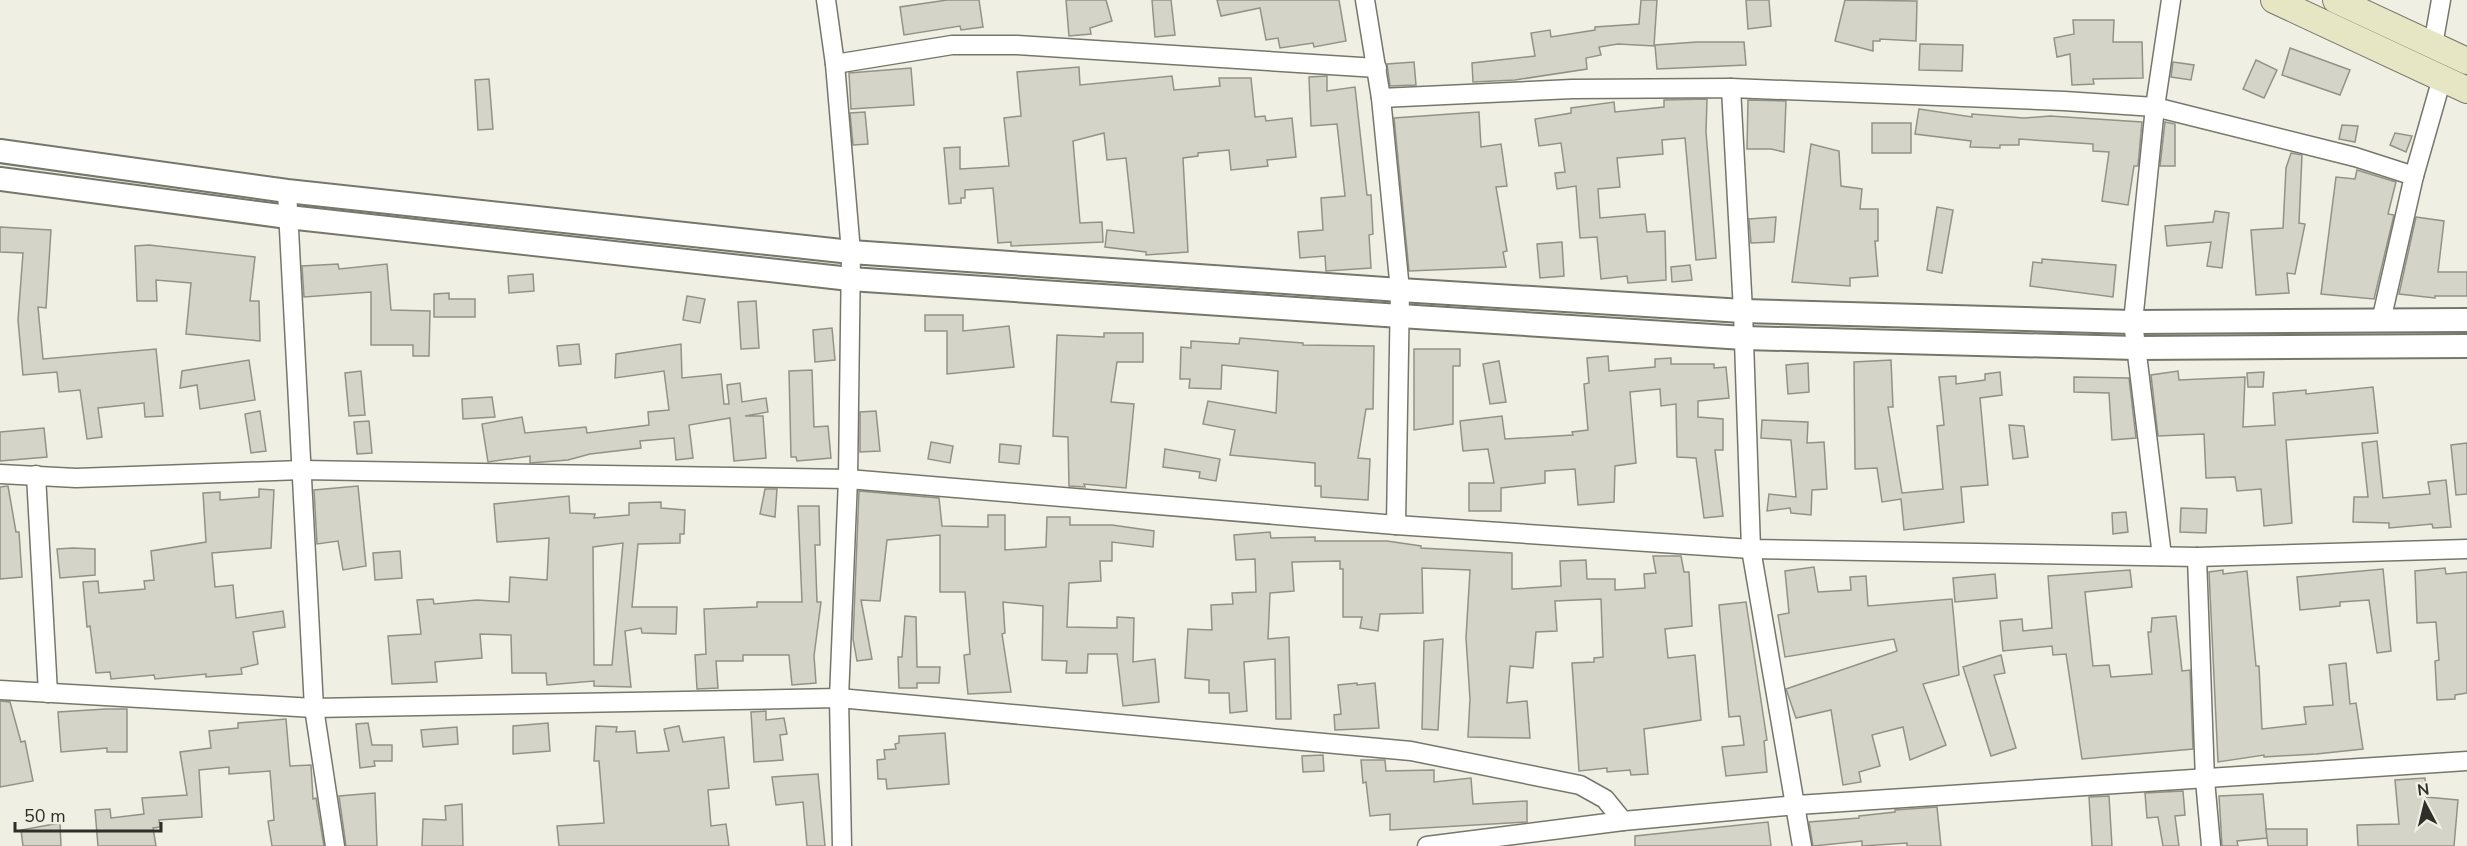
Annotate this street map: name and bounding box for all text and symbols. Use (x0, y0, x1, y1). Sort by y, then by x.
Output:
north arrow (2395, 774, 2455, 834)
text: N (2416, 778, 2431, 802)
scale bar (15, 795, 160, 833)
text: 50 m (24, 804, 66, 828)

